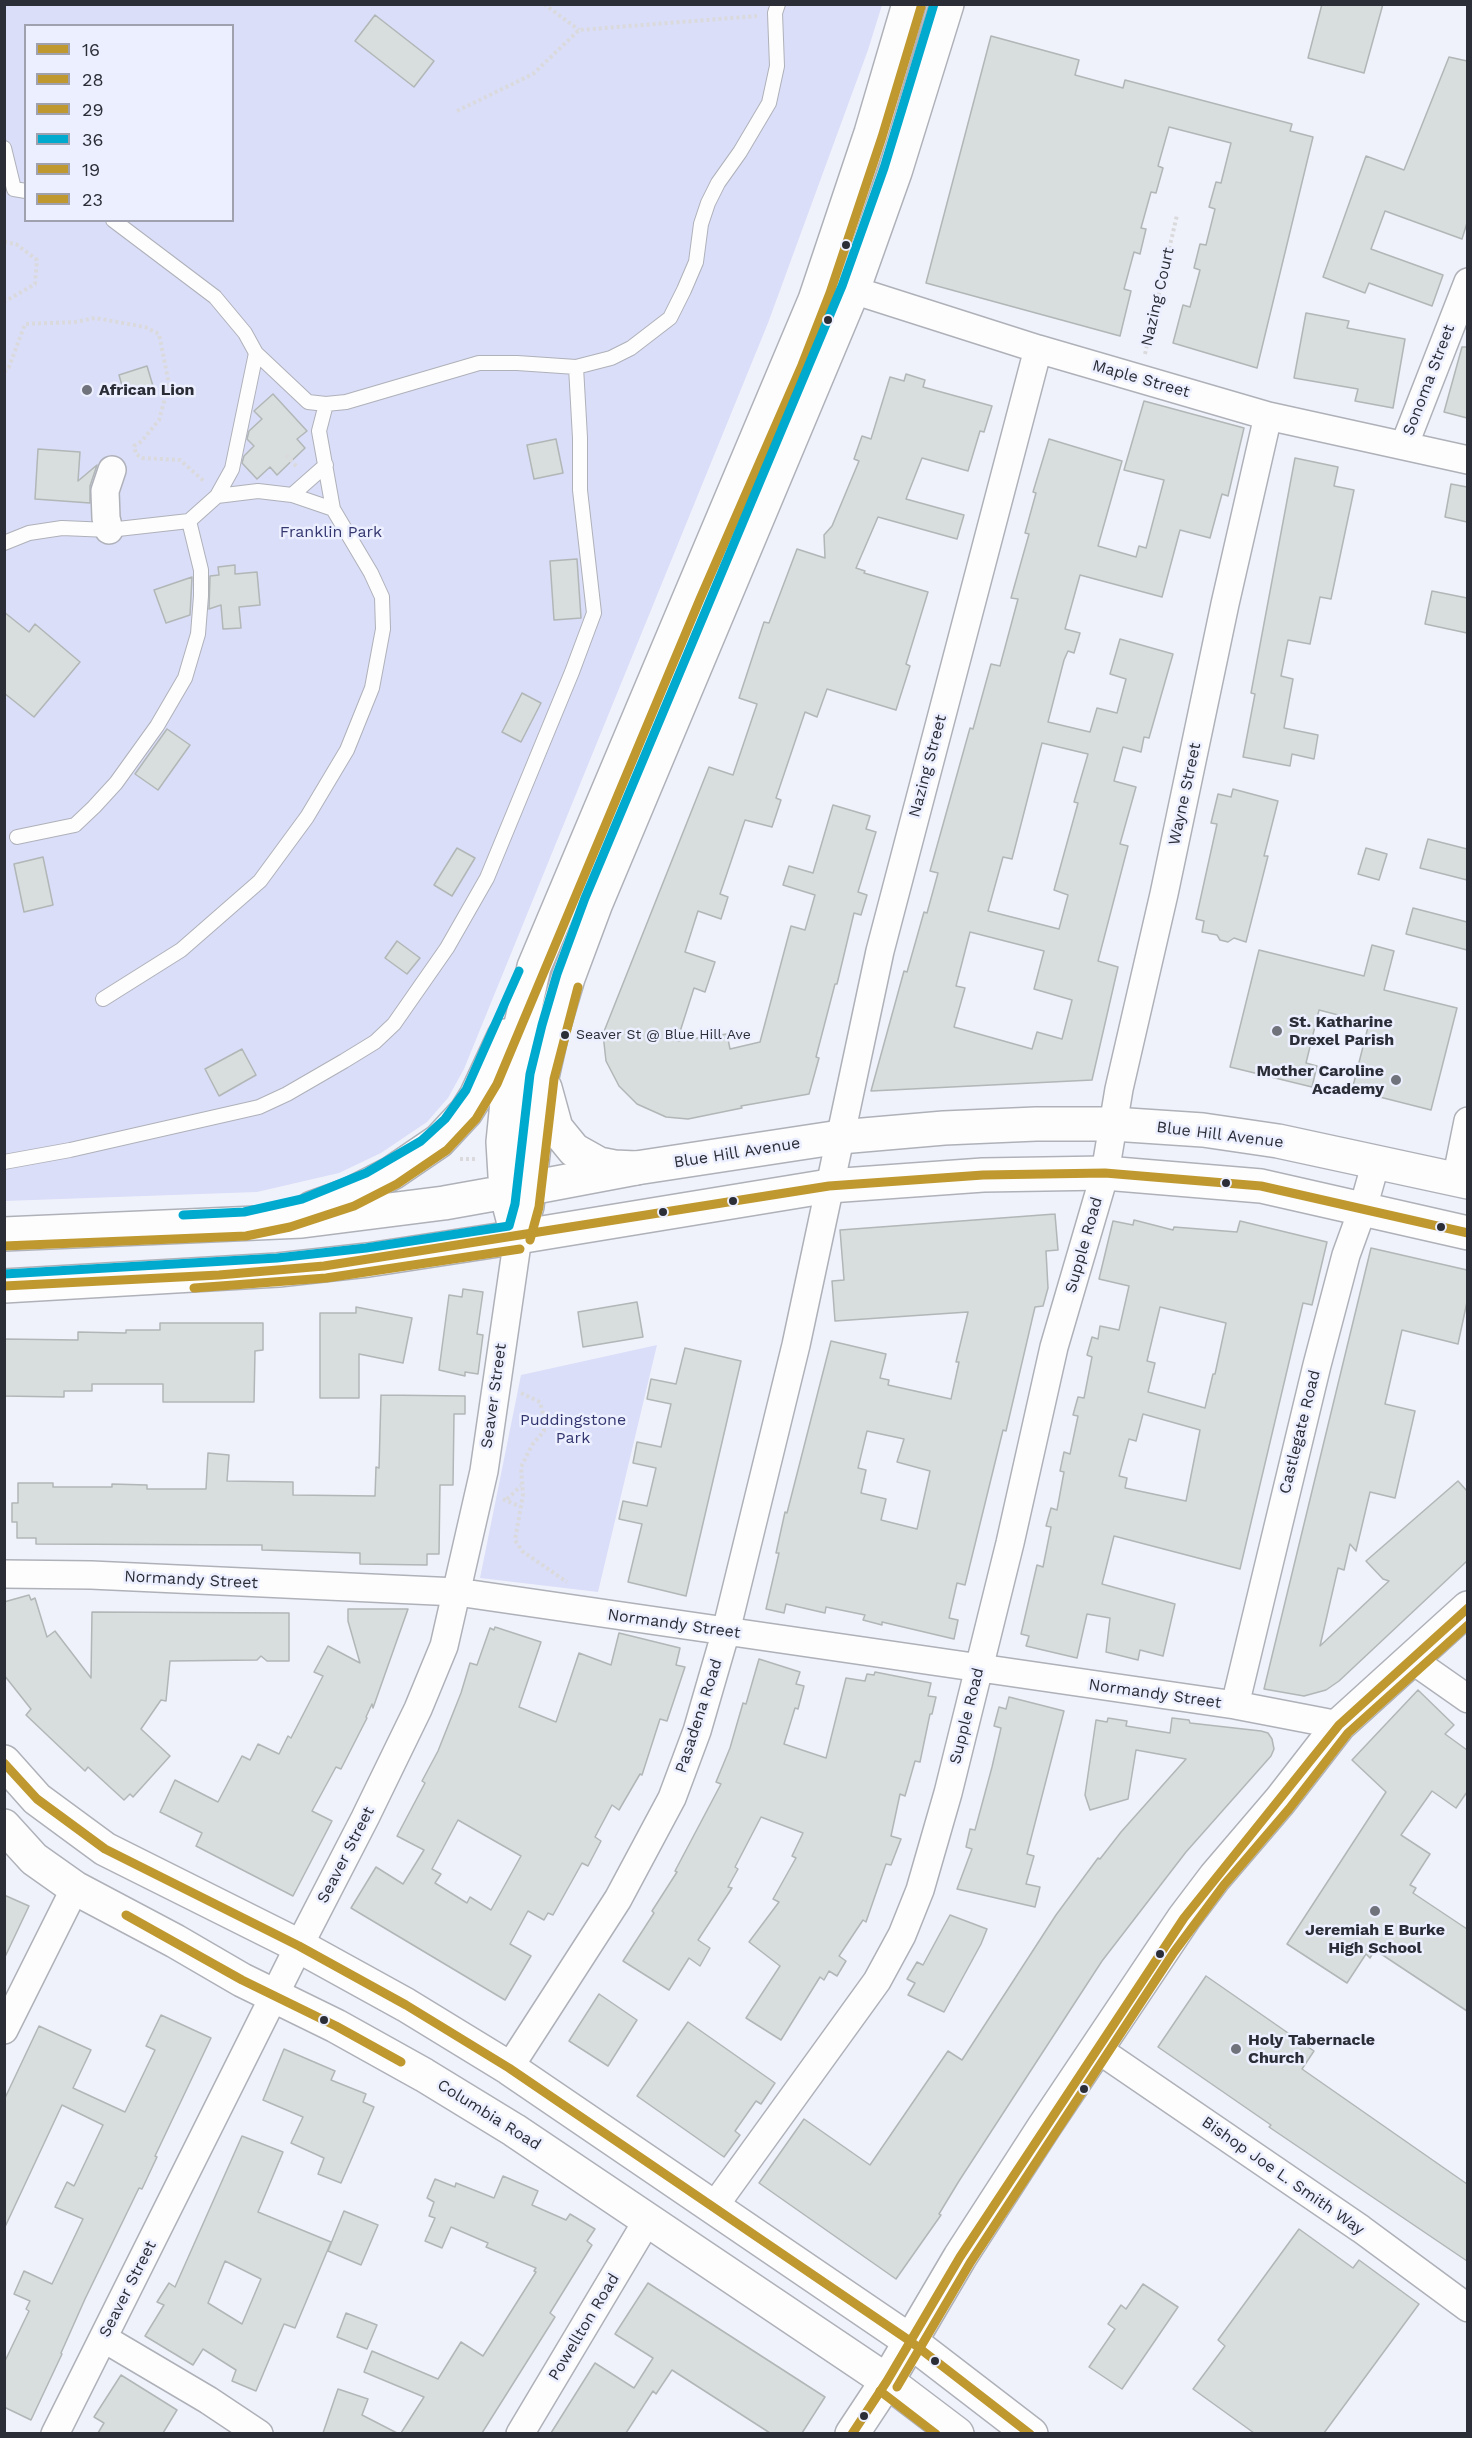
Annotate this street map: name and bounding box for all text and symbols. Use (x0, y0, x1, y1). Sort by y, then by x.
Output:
legend (24, 24, 234, 222)
text: 16 (82, 39, 100, 60)
text: 28 (82, 69, 104, 90)
text: 29 (82, 99, 104, 120)
text: 36 (82, 129, 103, 150)
text: 19 (82, 159, 100, 180)
text: 23 (82, 189, 103, 210)
unlabelled marker (840, 239, 852, 251)
street label: Nazing Court (1137, 246, 1179, 348)
unlabelled marker (822, 314, 834, 326)
street label: Sonoma Street (1399, 322, 1459, 438)
street label: Maple Street (1090, 356, 1192, 402)
place label: African Lion (99, 380, 194, 400)
marker: African Lion (80, 383, 94, 397)
park label: Franklin Park (280, 522, 382, 542)
street label: Nazing Street (905, 713, 951, 819)
street label: Wayne Street (1165, 741, 1205, 847)
place label: St. Katharine Drexel Parish (1289, 1012, 1394, 1050)
marker: St. Katharine Drexel Parish (1270, 1024, 1284, 1038)
place label: Seaver St @ Blue Hill Ave (576, 1027, 751, 1043)
marker: Seaver St @ Blue Hill Ave (559, 1029, 571, 1041)
place label: Mother Caroline Academy (1257, 1061, 1384, 1099)
marker: Mother Caroline Academy (1389, 1073, 1403, 1087)
street label: Blue Hill Avenue (1155, 1118, 1285, 1152)
street label: Blue Hill Avenue (672, 1134, 802, 1172)
unlabelled marker (1220, 1177, 1232, 1189)
unlabelled marker (727, 1195, 739, 1207)
street label: Supple Road (1061, 1195, 1107, 1295)
unlabelled marker (657, 1206, 669, 1218)
unlabelled marker (1435, 1221, 1447, 1233)
street label: Seaver Street (477, 1342, 511, 1450)
street label: Castlegate Road (1275, 1368, 1325, 1496)
park label: Puddingstone Park (520, 1410, 626, 1448)
street label: Normandy Street (124, 1567, 258, 1593)
street label: Normandy Street (606, 1605, 742, 1643)
street label: Pasadena Road (671, 1656, 727, 1776)
street label: Supple Road (946, 1666, 988, 1766)
street label: Normandy Street (1087, 1675, 1223, 1713)
street label: Seaver Street (313, 1803, 379, 1907)
marker: Jeremiah E Burke High School (1368, 1904, 1382, 1918)
place label: Jeremiah E Burke High School (1305, 1920, 1445, 1958)
unlabelled marker (1154, 1948, 1166, 1960)
unlabelled marker (318, 2014, 330, 2026)
place label: Holy Tabernacle Church (1248, 2030, 1375, 2068)
marker: Holy Tabernacle Church (1229, 2042, 1243, 2056)
street label: Columbia Road (434, 2075, 544, 2155)
unlabelled marker (1078, 2083, 1090, 2095)
street label: Bishop Joe L. Smith Way (1198, 2113, 1368, 2239)
street label: Seaver Street (95, 2237, 161, 2341)
street label: Powellton Road (544, 2270, 624, 2384)
unlabelled marker (929, 2355, 941, 2367)
unlabelled marker (858, 2410, 870, 2422)

